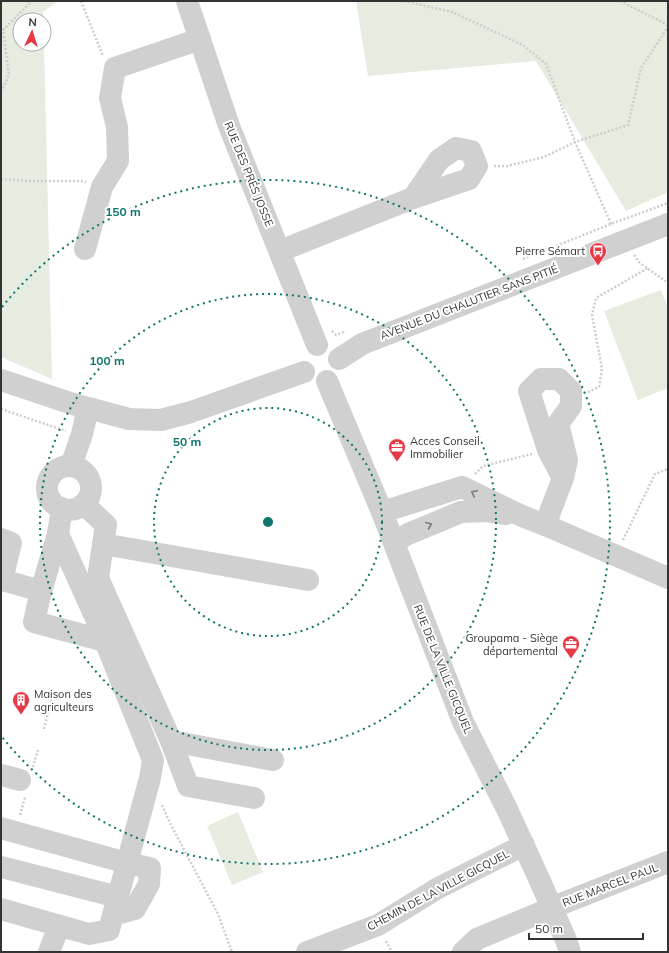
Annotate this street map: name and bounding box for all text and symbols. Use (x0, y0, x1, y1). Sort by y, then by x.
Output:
north arrow (12, 12, 52, 52)
text: N (28, 15, 37, 29)
street label: RUE DES PRÉS JOSSE (221, 119, 277, 229)
text: 150 m (105, 204, 141, 219)
bus stop icon: Pierre Sémart (588, 241, 608, 266)
place label: Pierre Sémart (515, 244, 585, 258)
street label: AVENUE DU CHALUTIER SANS PITIÉ (378, 262, 560, 342)
text: 100 m (89, 353, 125, 368)
text: 50 m (173, 434, 201, 449)
place label: Acces Conseil Immobilier (410, 434, 480, 461)
office icon: Acces Conseil Immobilier (387, 437, 407, 462)
one-way arrow (471, 490, 479, 498)
centre of rings (261, 515, 275, 529)
one-way arrow (425, 522, 432, 530)
street label: RUE DE LA VILLE GICQUEL (411, 602, 475, 736)
place label: Groupama - Siège départemental (465, 631, 558, 658)
office icon: Groupama - Siège départemental (561, 634, 581, 659)
place label: Maison des agriculteurs (34, 687, 94, 714)
building icon: Maison des agriculteurs (11, 690, 31, 715)
street label: CHEMIN DE LA VILLE GICQUEL (364, 846, 512, 934)
street label: RUE MARCEL PAUL (560, 860, 660, 910)
scale bar (529, 915, 643, 941)
text: 50 m (535, 921, 563, 936)

